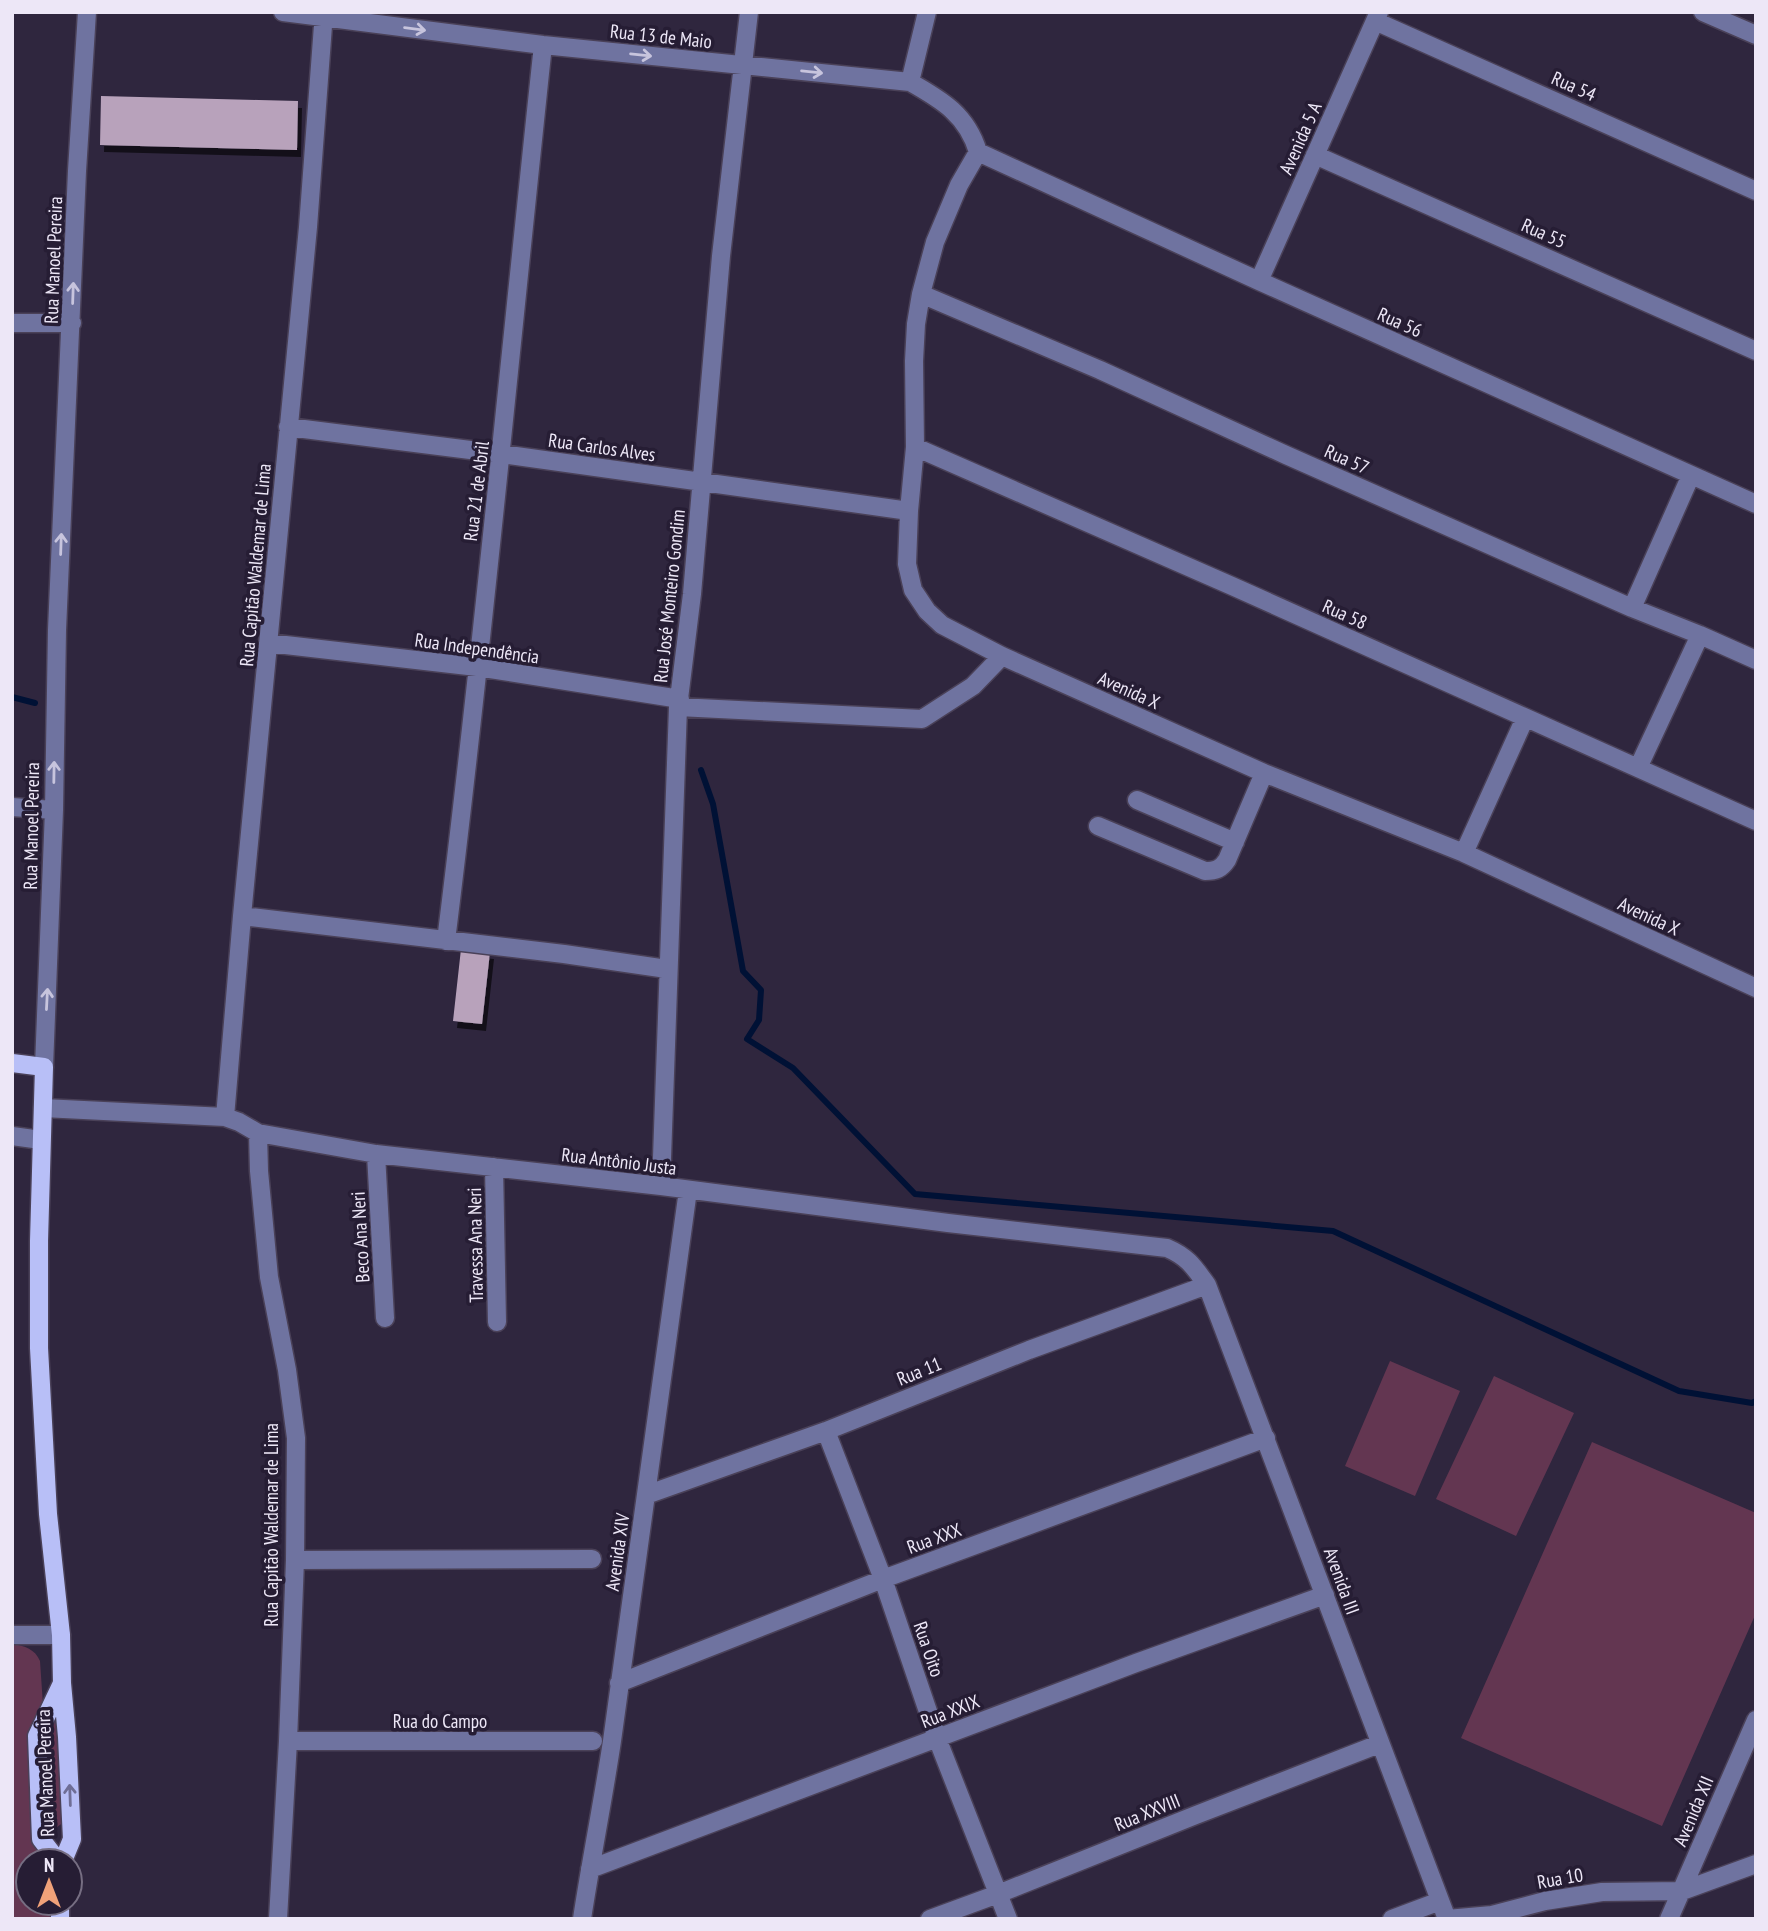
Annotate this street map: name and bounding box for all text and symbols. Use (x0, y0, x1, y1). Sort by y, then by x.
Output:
street label: Rua 13 de Maio (609, 19, 713, 53)
one-way arrow (404, 22, 426, 35)
one-way arrow (629, 49, 652, 62)
one-way arrow (800, 66, 823, 79)
street label: Rua 54 (1548, 66, 1600, 107)
street label: Avenida 5 A (1273, 98, 1327, 178)
street label: Rua Manoel Pereira (39, 196, 67, 324)
street label: Rua 55 (1518, 213, 1570, 253)
one-way arrow (66, 281, 80, 304)
street label: Rua 56 (1374, 302, 1426, 342)
street label: Rua Carlos Alves (547, 428, 657, 466)
street label: Rua 21 de Abril (458, 439, 494, 542)
street label: Rua 57 (1321, 439, 1373, 479)
street label: Rua Capitão Waldemar de Lima (234, 462, 276, 668)
street label: Rua José Monteiro Gondim (648, 508, 690, 684)
one-way arrow (54, 533, 67, 556)
street label: Rua 58 (1319, 594, 1371, 634)
street label: Rua Independência (413, 627, 541, 669)
street label: Avenida X (1094, 666, 1164, 714)
one-way arrow (47, 760, 61, 783)
street label: Rua Manoel Pereira (18, 762, 44, 890)
street label: Avenida X (1614, 891, 1684, 941)
one-way arrow (40, 988, 53, 1011)
street label: Rua Antônio Justa (560, 1142, 678, 1180)
street label: Travessa Ana Neri (462, 1187, 488, 1303)
street label: Beco Ana Neri (346, 1191, 374, 1283)
street label: Rua 11 (893, 1351, 945, 1391)
street label: Rua Capitão Waldemar de Lima (259, 1423, 283, 1627)
street label: Avenida XIV (600, 1511, 634, 1592)
street label: Rua XXX (904, 1517, 965, 1559)
street label: Avenida III (1319, 1544, 1365, 1618)
street label: Rua Oito (908, 1618, 950, 1680)
street label: Rua XXIX (917, 1689, 983, 1733)
street label: Rua Manoel Pereira (31, 1709, 59, 1837)
street label: Rua do Campo (393, 1709, 487, 1733)
street label: Avenida XII (1668, 1772, 1718, 1850)
one-way arrow (63, 1783, 76, 1806)
street label: Rua XXVIII (1111, 1788, 1183, 1836)
north arrow (14, 1847, 84, 1917)
text: N (44, 1853, 54, 1877)
street label: Rua 10 (1535, 1862, 1585, 1894)

